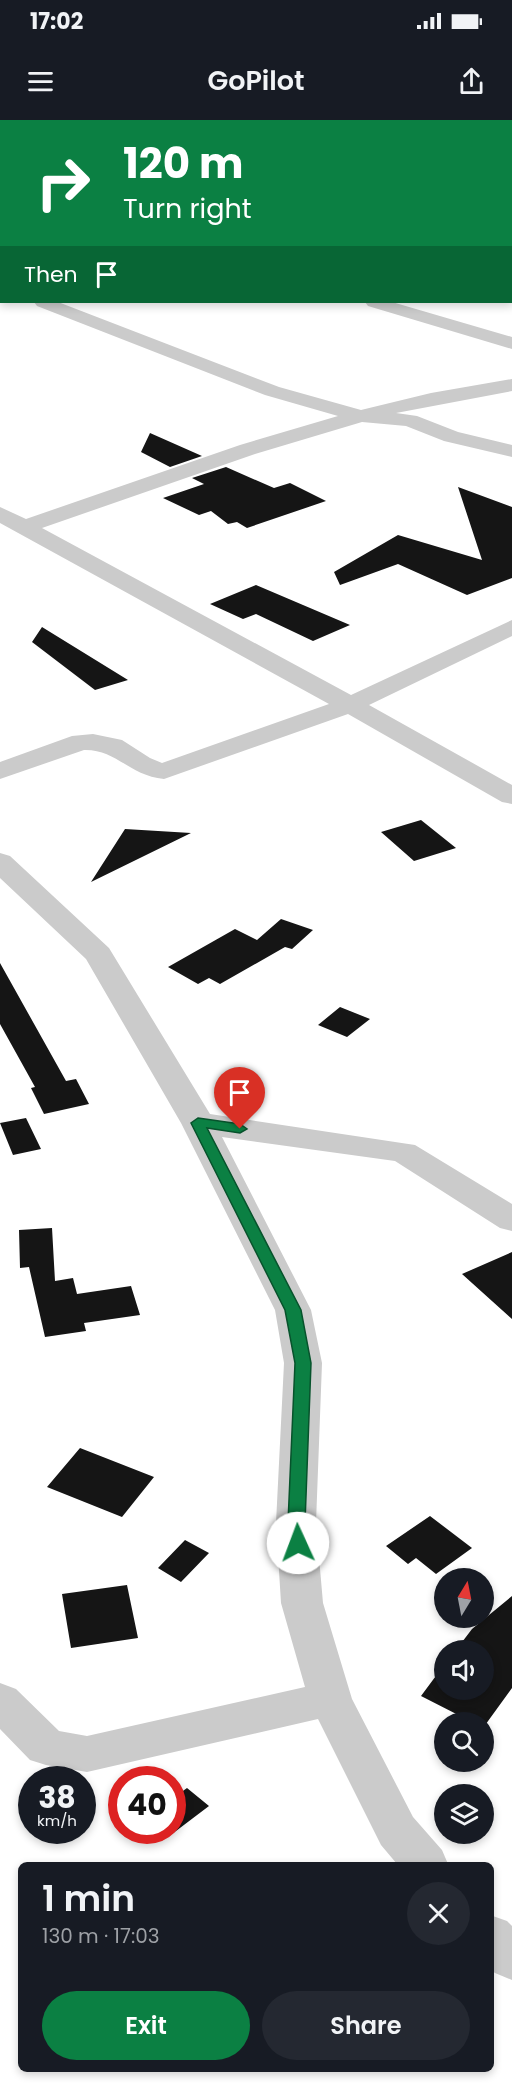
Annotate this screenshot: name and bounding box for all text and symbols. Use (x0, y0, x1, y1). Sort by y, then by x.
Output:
text: 17:02 (30, 6, 83, 37)
text: GoPilot (207, 62, 305, 99)
icon: menu (24, 65, 57, 98)
icon: share (455, 65, 488, 98)
text: 120 m (123, 134, 244, 193)
icon: right (24, 144, 102, 222)
text: Turn right (123, 190, 252, 227)
icon: arrive (90, 258, 123, 291)
text: Then (24, 259, 78, 290)
pin (214, 1067, 265, 1129)
icon: arrive (223, 1076, 256, 1109)
position arrow (266, 1511, 330, 1575)
north arrow (434, 1568, 494, 1628)
map controls (434, 1568, 494, 1844)
button: sound (434, 1640, 494, 1700)
button: search (434, 1712, 494, 1772)
speed limit sign: 40 (108, 1766, 186, 1844)
text: 38 (38, 1776, 76, 1819)
button: layers (434, 1784, 494, 1844)
text: km/h (37, 1810, 77, 1831)
text: 1 min (42, 1873, 135, 1924)
button: close (407, 1882, 470, 1945)
text: 130 m · 17:03 (42, 1922, 160, 1950)
button: Exit (42, 1991, 250, 2060)
button: Share (262, 1991, 470, 2060)

